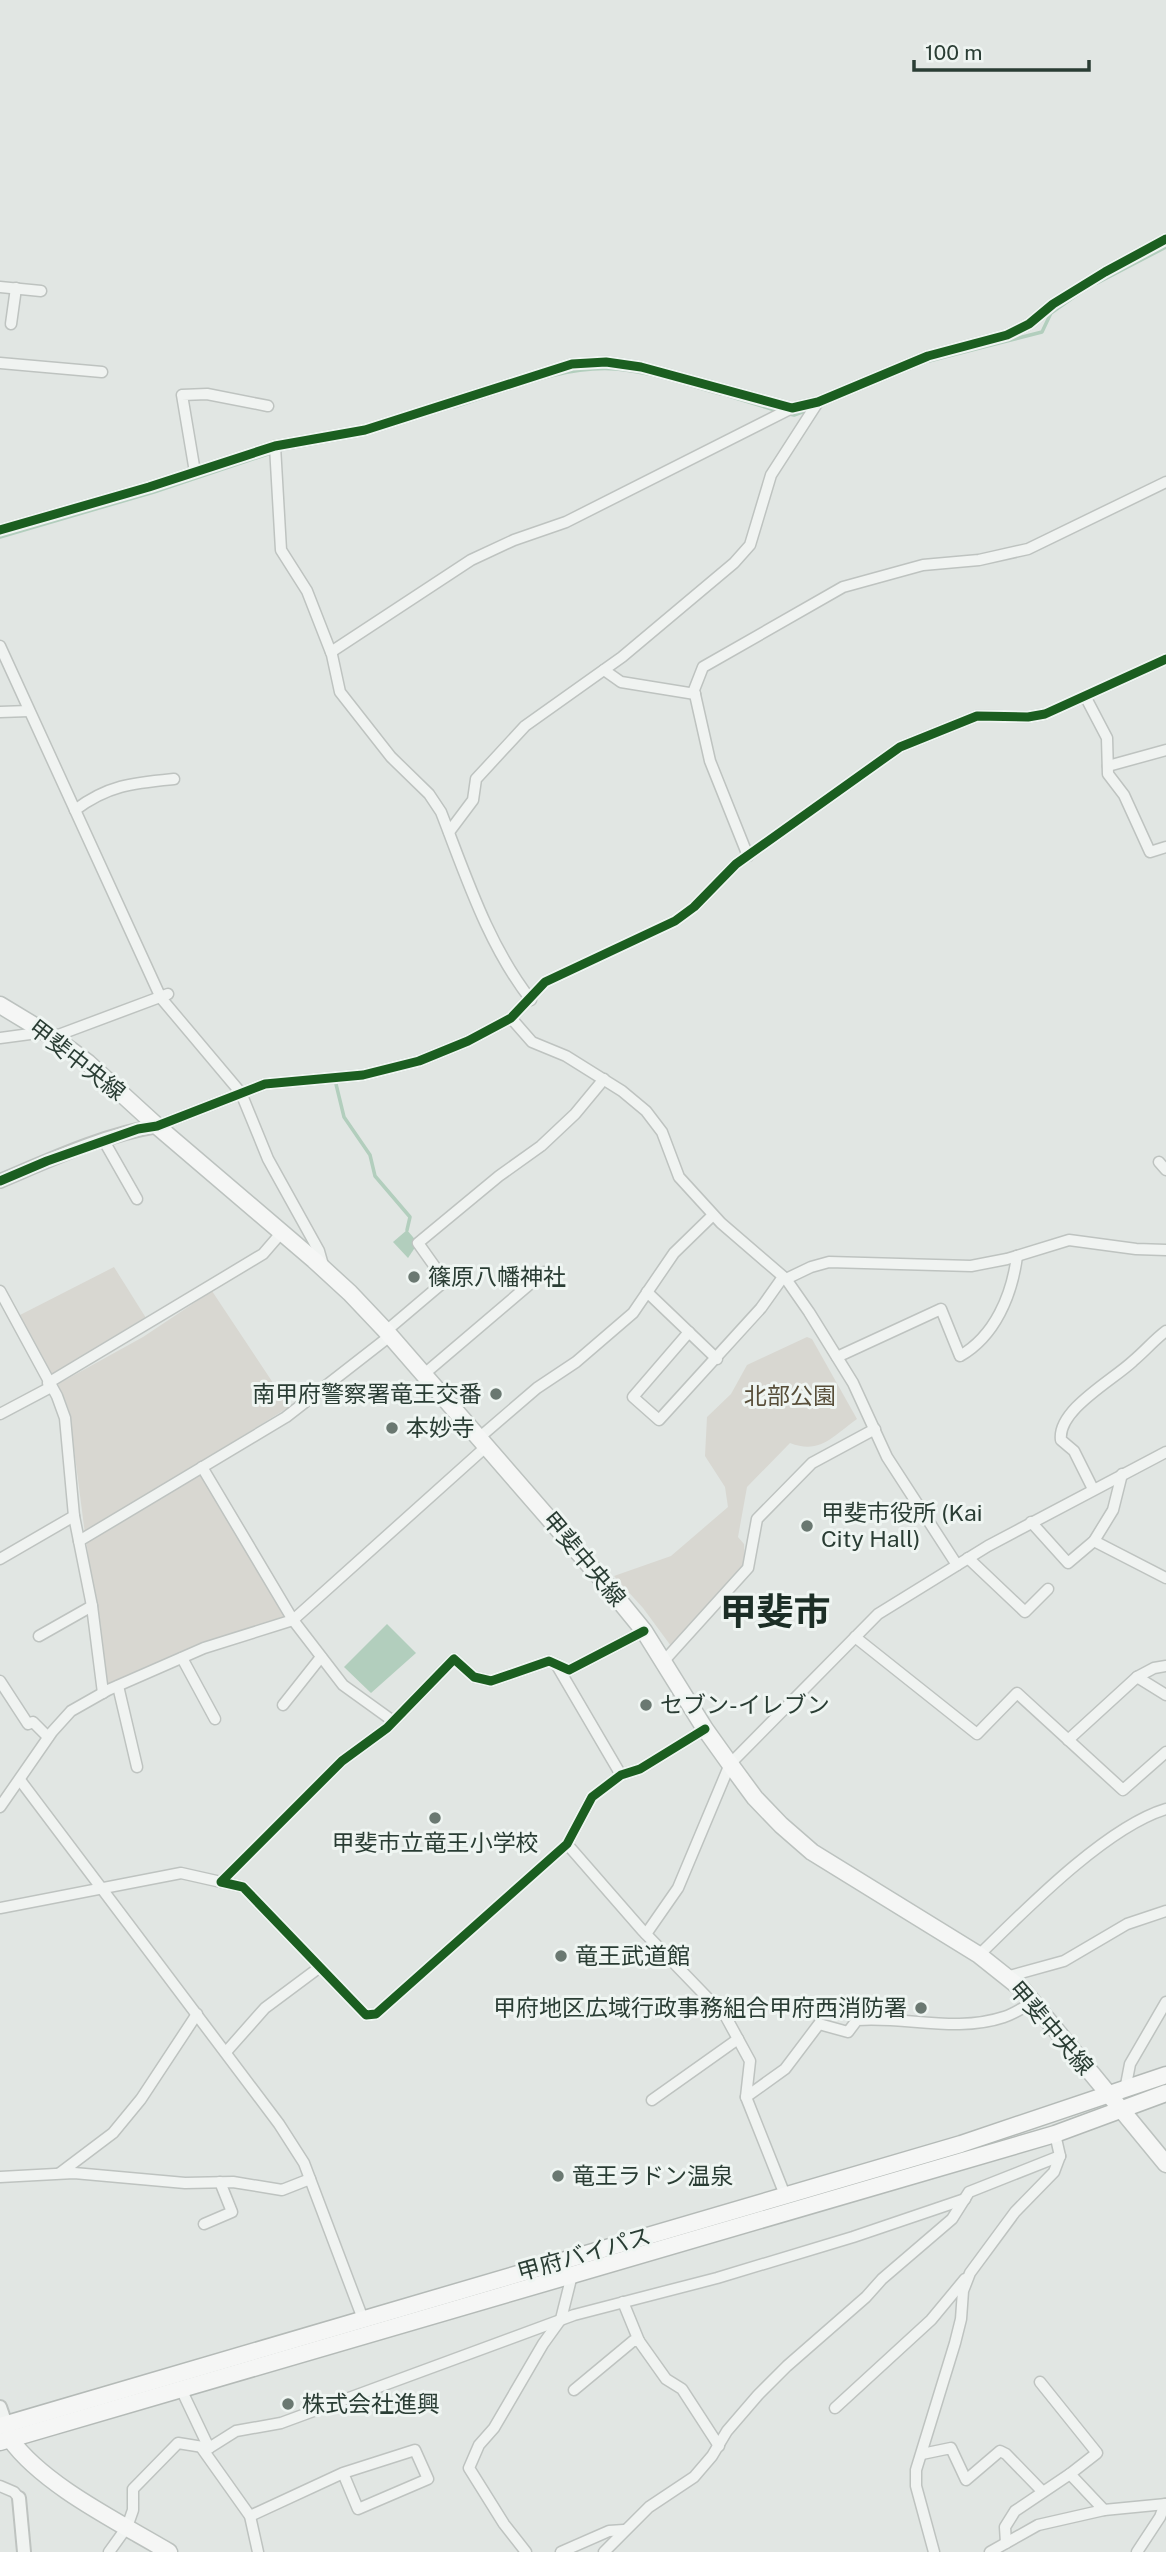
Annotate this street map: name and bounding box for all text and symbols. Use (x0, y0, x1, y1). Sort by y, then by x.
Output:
scale bar (914, 28, 1089, 72)
text: 100 m (925, 40, 982, 65)
street label: 甲斐中央線 (24, 1014, 131, 1106)
place label: 篠原八幡神社 (428, 1263, 566, 1290)
marker: 篠原八幡神社 (406, 1269, 422, 1285)
place label: 南甲府警察署竜王交番 (252, 1380, 482, 1407)
park label: 北部公園 (744, 1382, 836, 1409)
marker: 南甲府警察署竜王交番 (488, 1386, 504, 1402)
place label: 本妙寺 (406, 1414, 475, 1441)
marker: 本妙寺 (384, 1420, 400, 1436)
place label: 甲斐市役所 (Kai City Hall) (821, 1499, 982, 1552)
street label: 甲斐中央線 (537, 1506, 632, 1611)
marker: 甲斐市役所 (Kai City Hall) (799, 1518, 815, 1534)
district label: 甲斐市 (720, 1590, 831, 1633)
place label: セブン-イレブン (660, 1691, 830, 1718)
marker: セブン-イレブン (638, 1697, 654, 1713)
marker: 甲斐市立竜王小学校 (427, 1810, 443, 1826)
place label: 甲斐市立竜王小学校 (332, 1829, 539, 1856)
place label: 竜王武道館 (575, 1942, 690, 1969)
marker: 竜王武道館 (553, 1948, 569, 1964)
street label: 甲斐中央線 (1003, 1975, 1099, 2080)
place label: 甲府地区広域行政事務組合甲府西消防署 (493, 1994, 907, 2021)
marker: 甲府地区広域行政事務組合甲府西消防署 (913, 2000, 929, 2016)
place label: 竜王ラドン温泉 (572, 2162, 733, 2189)
marker: 竜王ラドン温泉 (550, 2168, 566, 2184)
street label: 甲府バイパス (514, 2222, 654, 2285)
place label: 株式会社進興 (302, 2390, 440, 2417)
marker: 株式会社進興 (280, 2396, 296, 2412)

